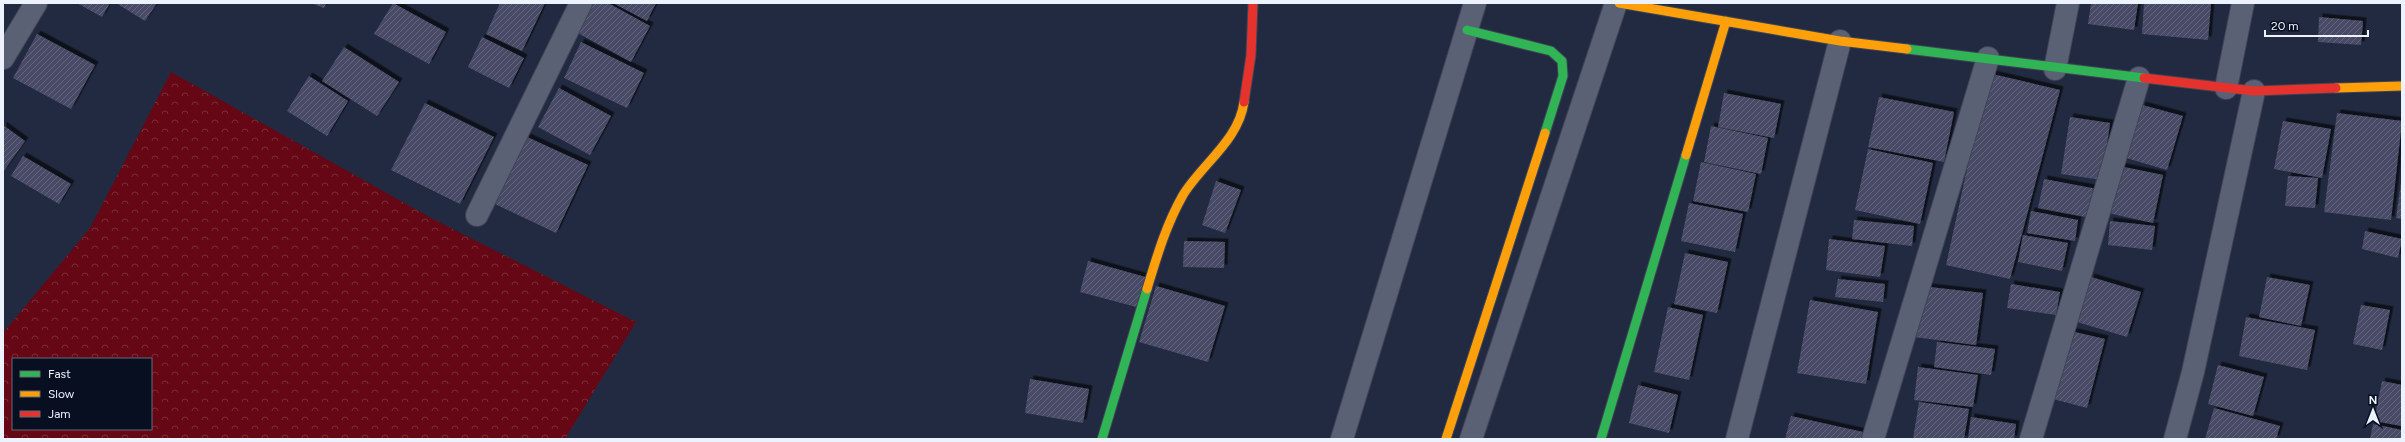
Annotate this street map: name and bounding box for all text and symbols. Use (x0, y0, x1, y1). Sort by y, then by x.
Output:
scale bar (2265, 12, 2368, 38)
text: 20 m (2271, 19, 2299, 33)
legend (12, 358, 152, 430)
text: Fast (48, 367, 71, 381)
text: Slow (48, 387, 75, 401)
north arrow (2353, 390, 2393, 430)
text: N (2369, 394, 2377, 407)
text: Jam (48, 407, 71, 421)

